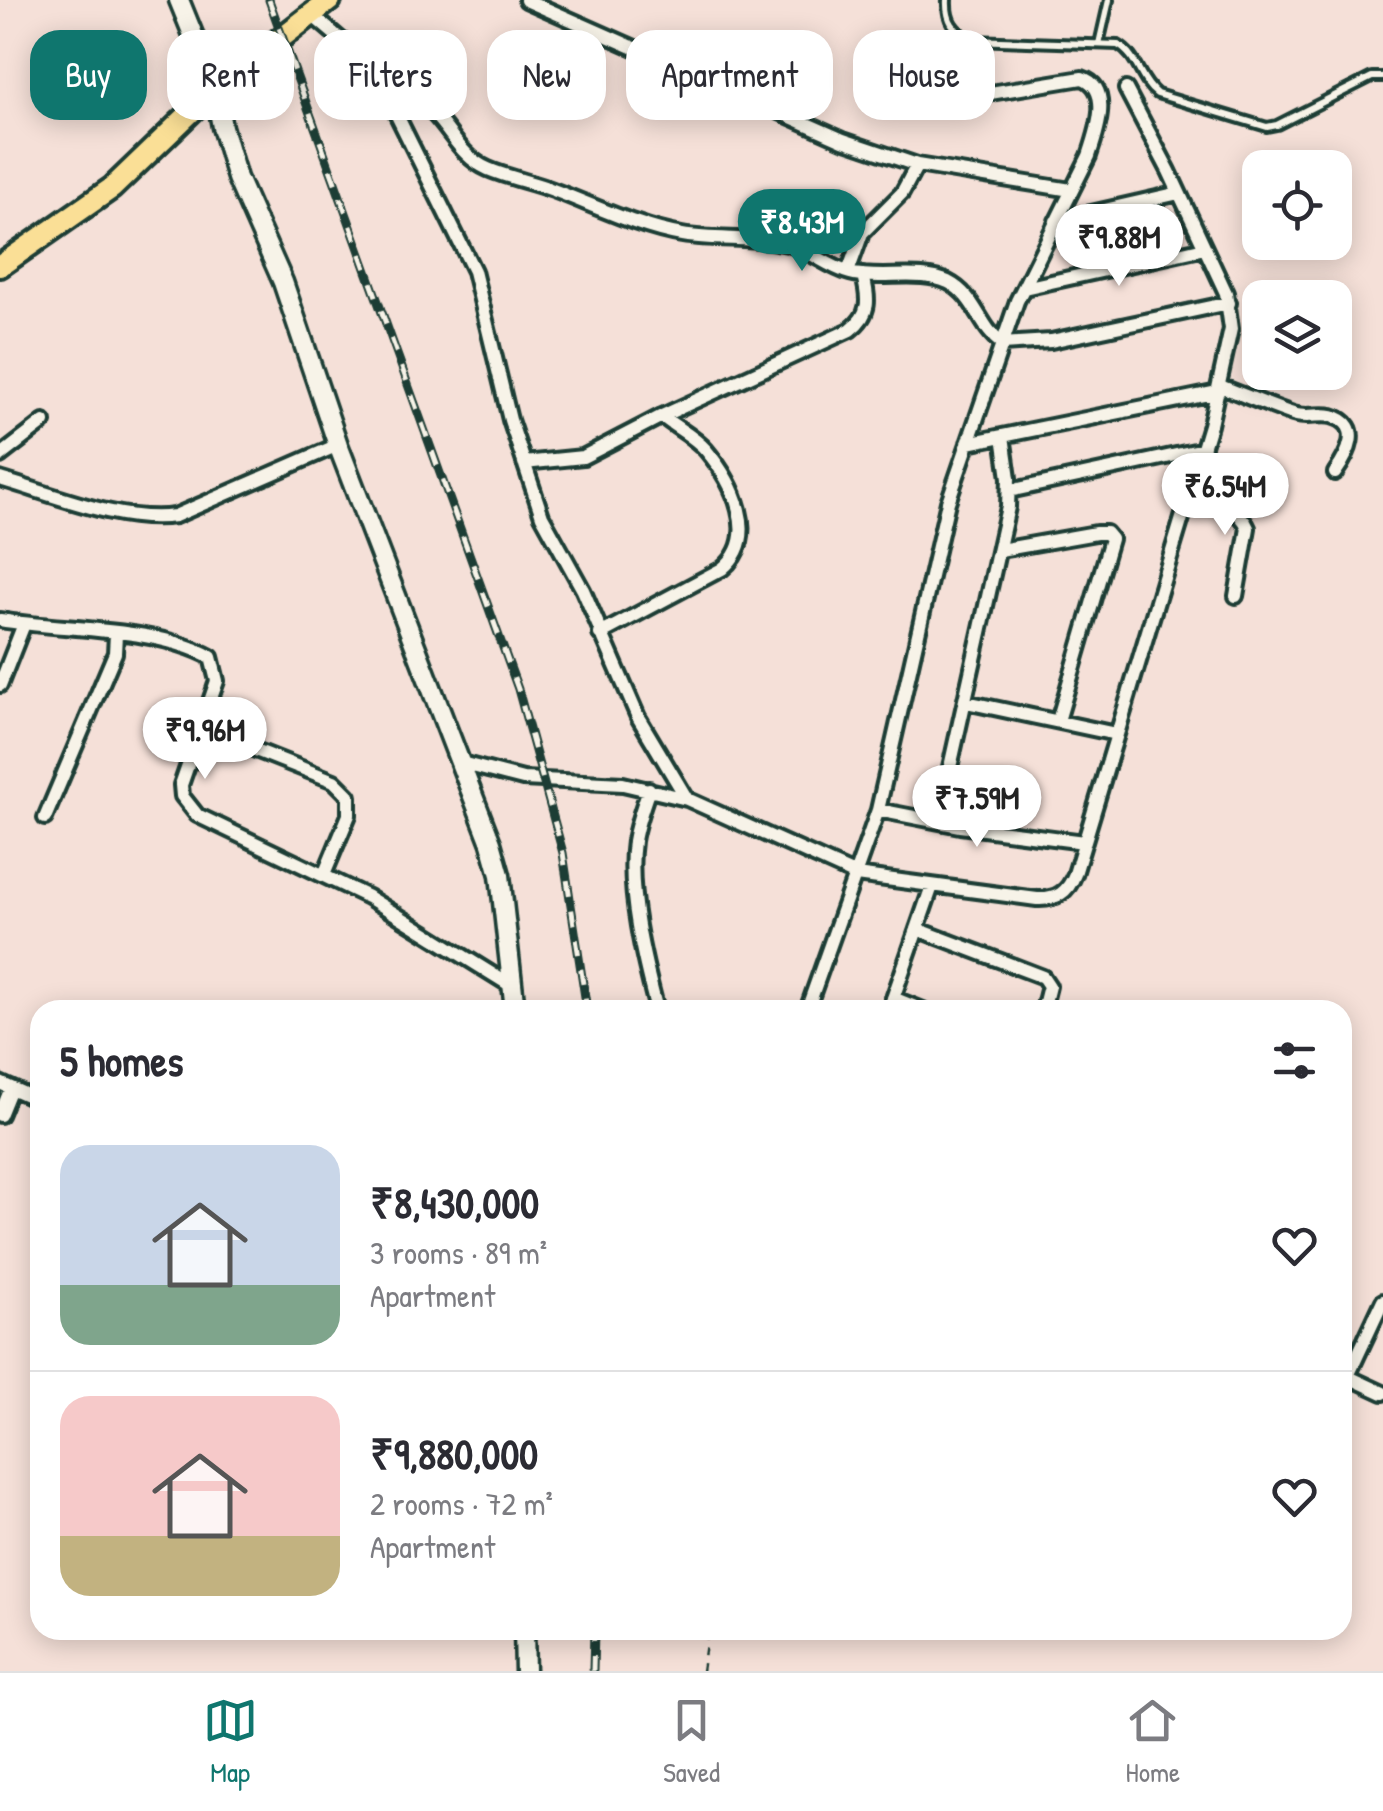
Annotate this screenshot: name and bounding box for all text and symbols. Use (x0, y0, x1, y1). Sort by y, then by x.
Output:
chip: Buy (30, 30, 147, 120)
chip: Rent (167, 30, 294, 120)
chip: Filters (314, 30, 467, 120)
chip: New (487, 30, 606, 120)
chip: Apartment (626, 30, 833, 120)
chip: House (853, 30, 995, 120)
map controls (1242, 150, 1352, 390)
button: locate (1242, 150, 1352, 260)
pin: ₹8.43M (721, 189, 883, 274)
text: ₹8.43M (760, 200, 844, 243)
pin: ₹9.88M (1038, 204, 1200, 289)
text: ₹9.88M (1077, 215, 1161, 258)
button: layers (1242, 280, 1352, 390)
pin: ₹6.54M (1144, 453, 1306, 538)
text: ₹6.54M (1184, 464, 1266, 507)
pin: ₹9.96M (124, 697, 286, 782)
text: ₹9.96M (165, 708, 245, 751)
pin: ₹7.59M (896, 765, 1058, 850)
text: ₹7.59M (934, 776, 1020, 819)
text: 5 homes (60, 1032, 183, 1089)
icon: filters (1267, 1033, 1322, 1088)
text: ₹8,430,000 (370, 1174, 539, 1231)
icon: home (140, 1185, 260, 1305)
icon: heart (1267, 1218, 1322, 1273)
text: 3 rooms · 89 m² (370, 1231, 547, 1274)
text: Apartment (370, 1274, 495, 1317)
text: ₹9,880,000 (370, 1425, 538, 1482)
icon: home (140, 1436, 260, 1556)
icon: heart (1267, 1469, 1322, 1524)
text: 2 rooms · 72 m² (370, 1482, 553, 1525)
text: Apartment (370, 1525, 495, 1568)
tab: Map (203, 1693, 258, 1791)
tab: Saved (663, 1693, 720, 1791)
tab: Home (1125, 1693, 1180, 1791)

